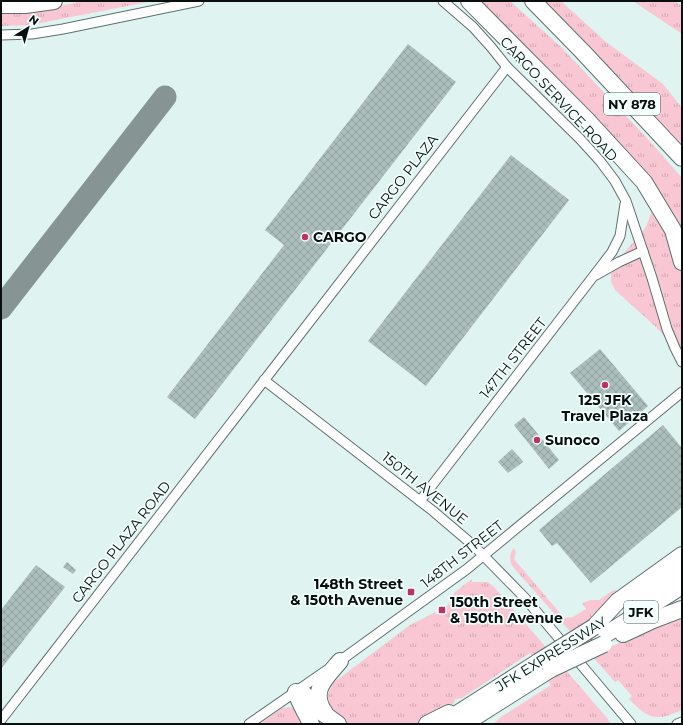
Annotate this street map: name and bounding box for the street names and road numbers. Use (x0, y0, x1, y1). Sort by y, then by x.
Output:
street label: CARGO SERVICE ROAD (496, 33, 622, 165)
road number: NY 878 (604, 93, 660, 115)
street label: CARGO PLAZA (364, 130, 443, 223)
street label: 147TH STREET (476, 314, 550, 402)
street label: 150TH AVENUE (378, 448, 472, 528)
street label: CARGO PLAZA ROAD (68, 477, 174, 607)
street label: 148TH STREET (417, 516, 507, 592)
road number: JFK (624, 601, 658, 623)
street label: JFK EXPRESSWAY (491, 613, 610, 696)

